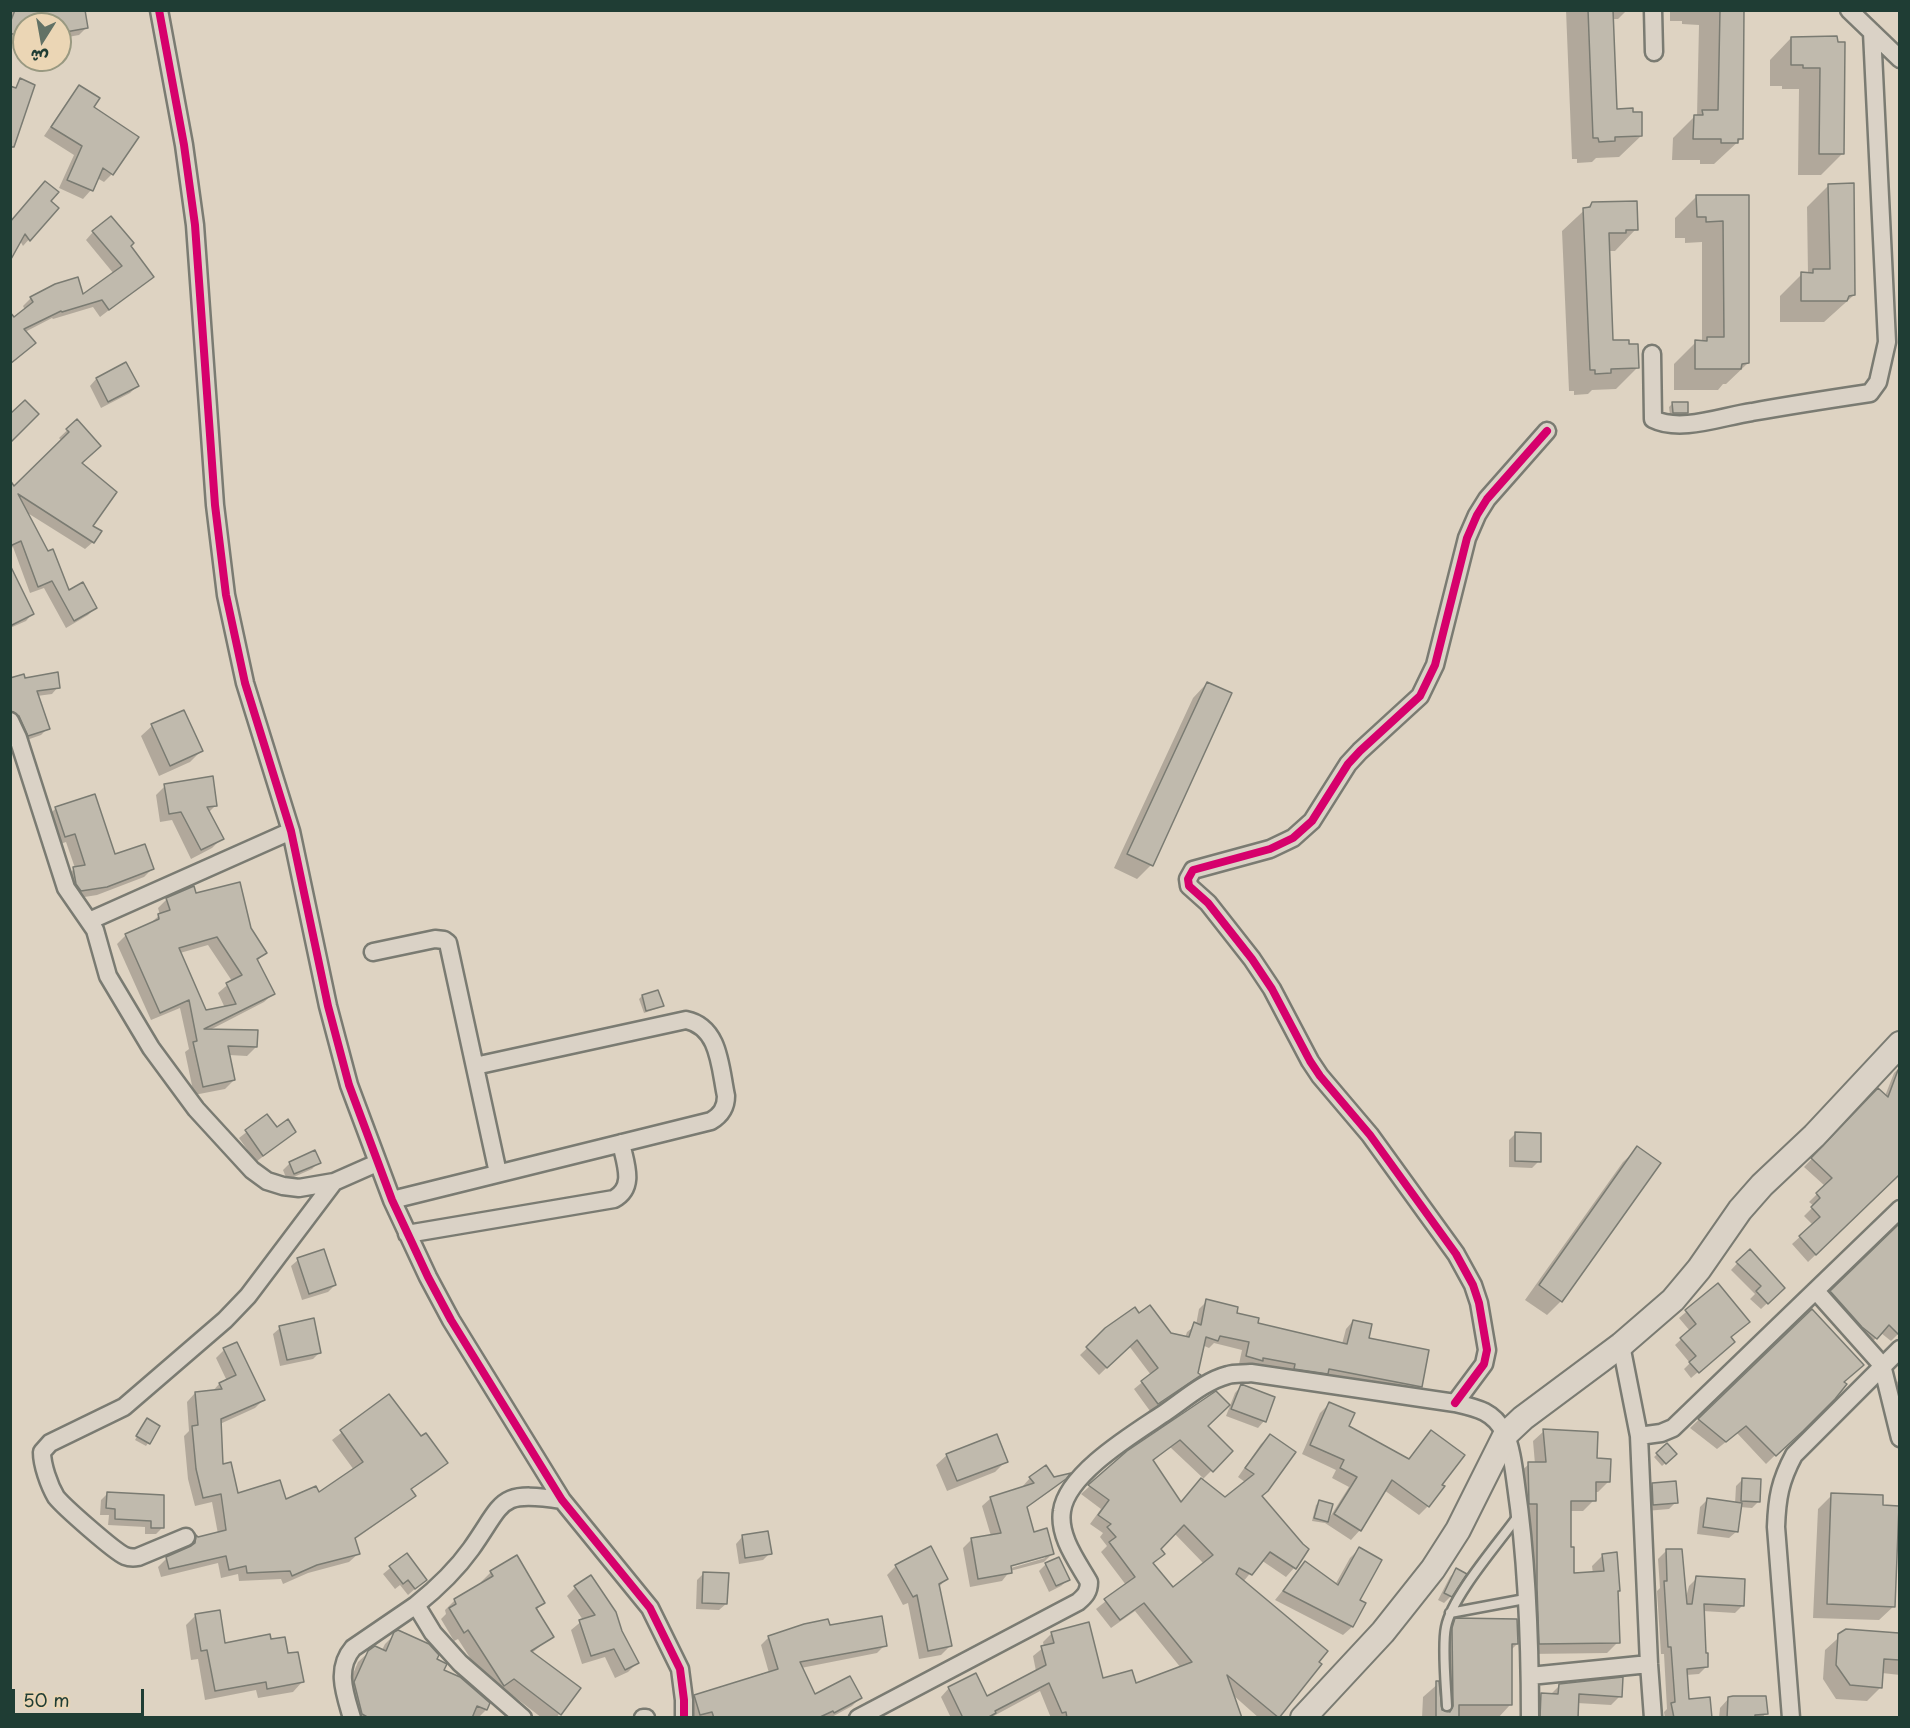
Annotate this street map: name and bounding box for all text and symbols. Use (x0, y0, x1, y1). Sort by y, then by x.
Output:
north arrow (12, 12, 72, 72)
text: ش (28, 44, 50, 71)
scale bar (15, 1677, 147, 1715)
text: 50 m (23, 1686, 70, 1713)

